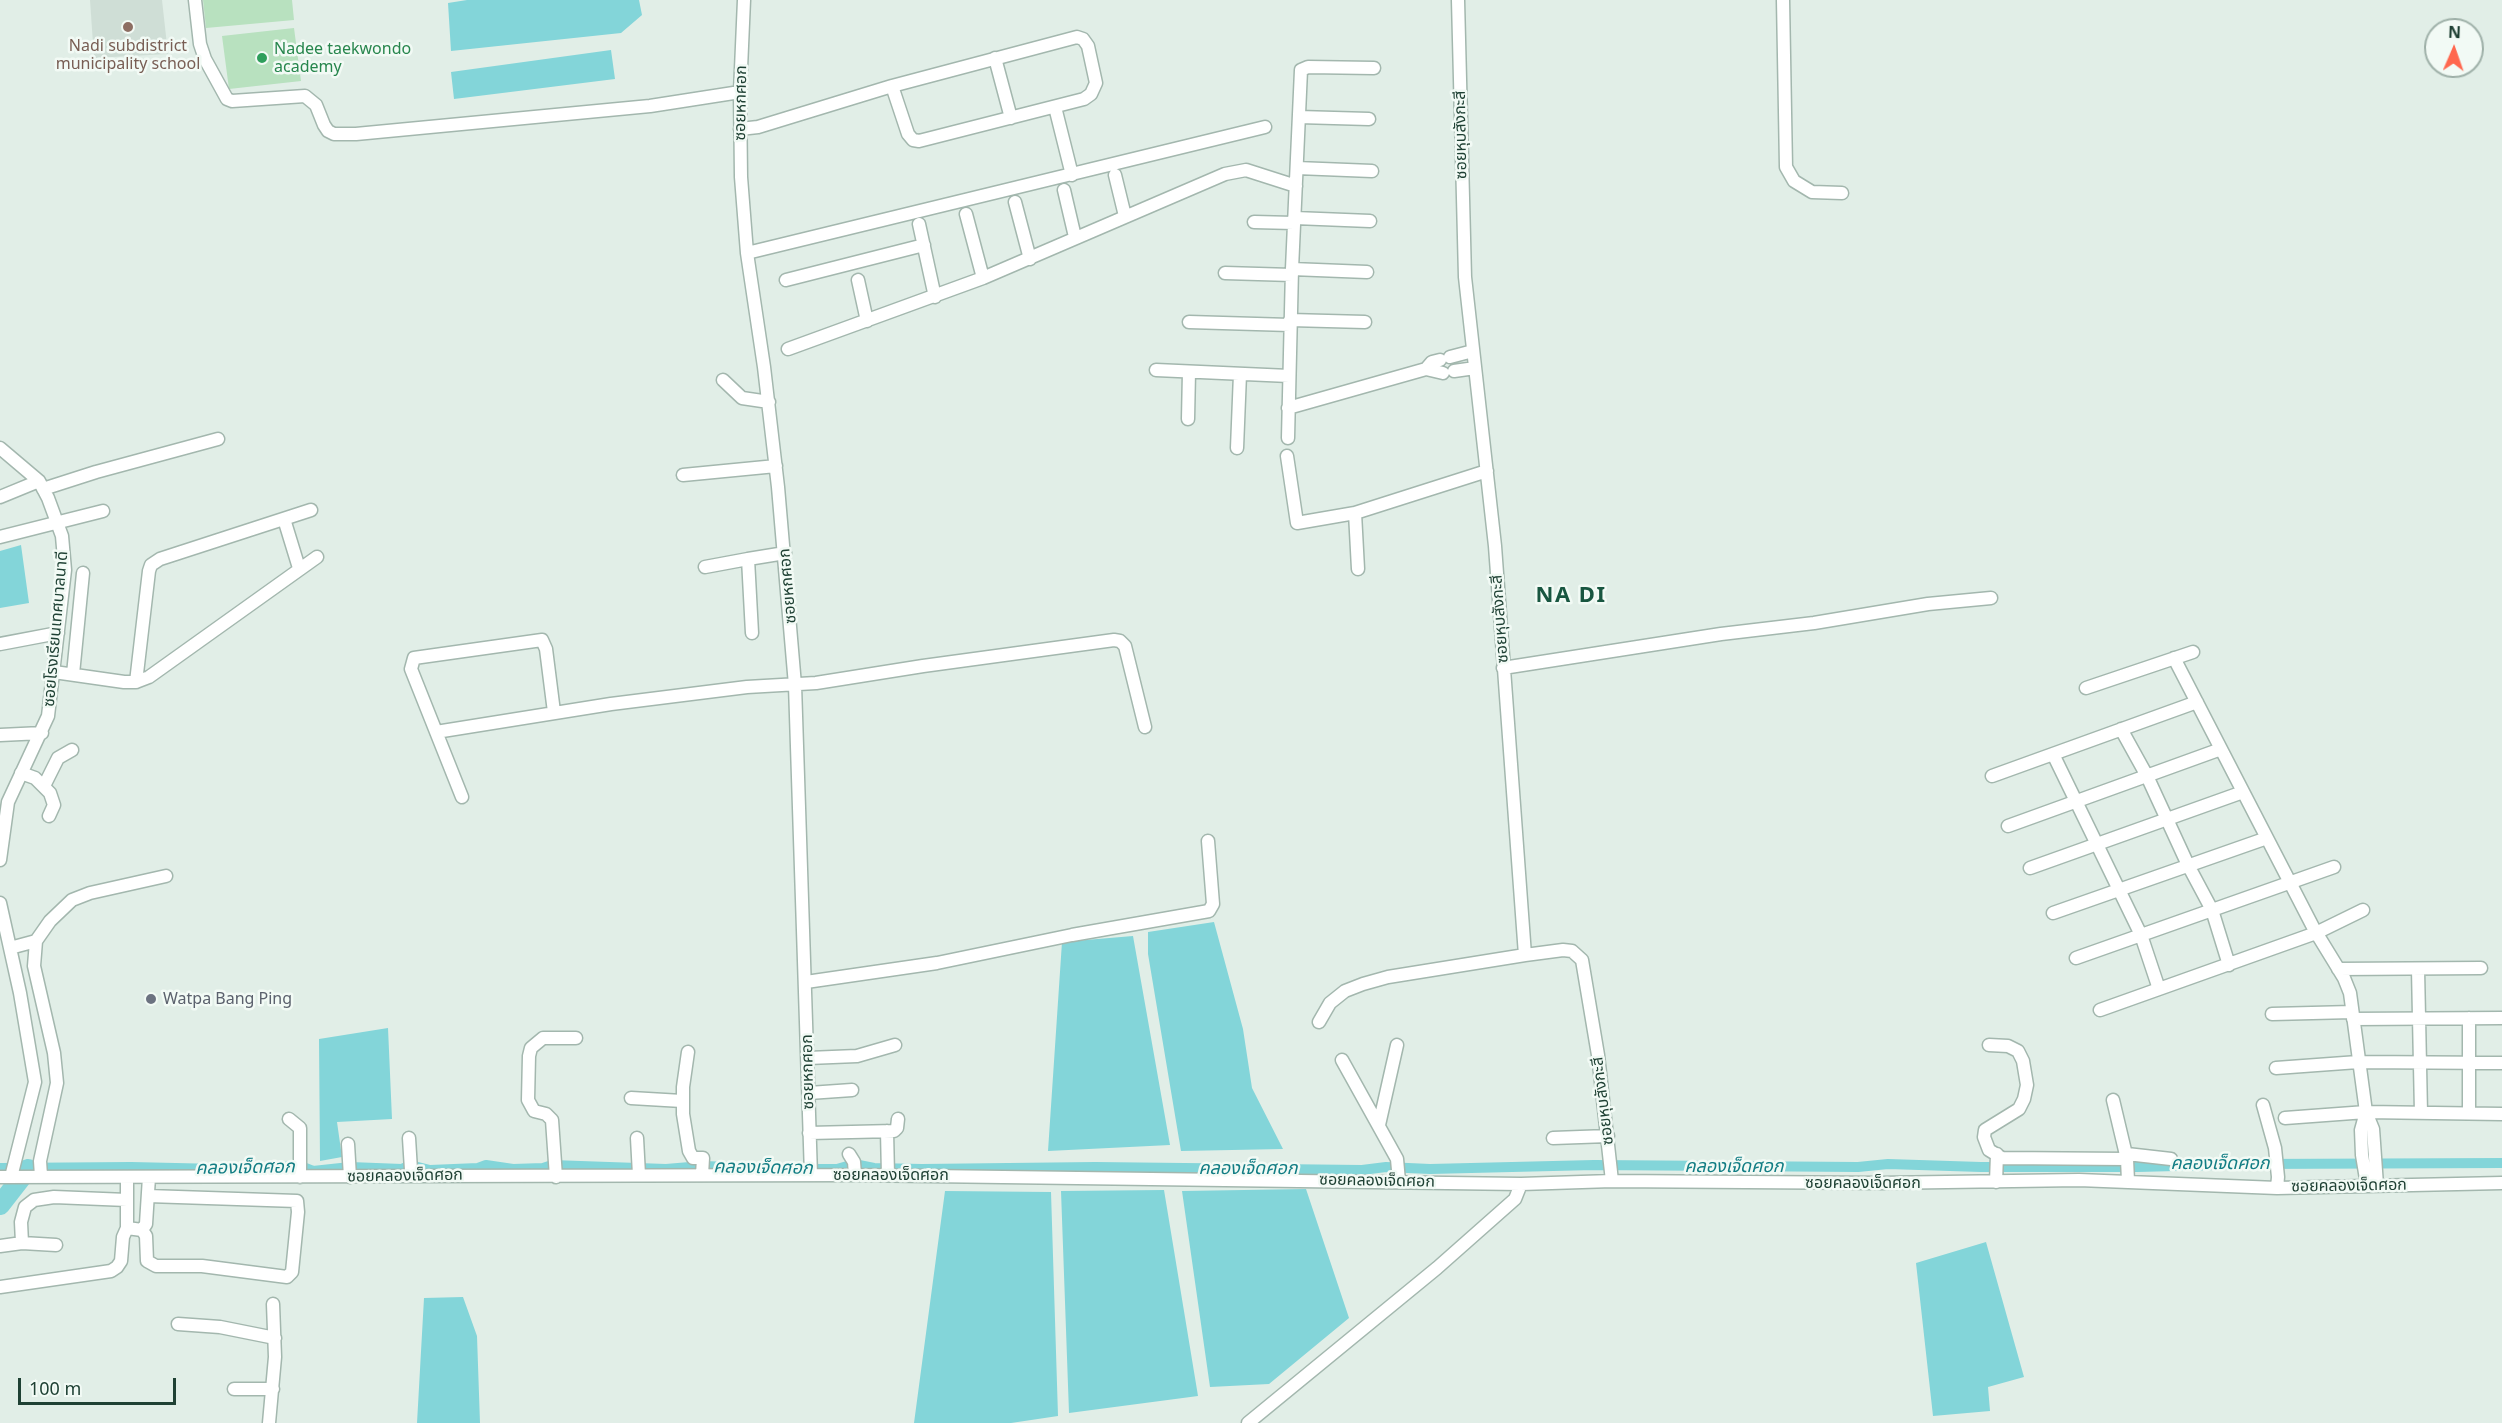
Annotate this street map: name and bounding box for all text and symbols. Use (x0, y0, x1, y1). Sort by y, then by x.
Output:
north arrow (2424, 18, 2484, 78)
marker: Nadi subdistrict municipality school (121, 20, 135, 34)
text: N (2448, 21, 2461, 43)
place label: Nadi subdistrict municipality school (56, 36, 200, 74)
place label: Nadee taekwondo academy (274, 39, 411, 77)
marker: Nadee taekwondo academy (255, 51, 269, 65)
street label: ซอยหกศอก (731, 65, 751, 141)
street label: ซอยหุบสังกะสี (1451, 91, 1471, 179)
street label: ซอยหกศอก (775, 548, 801, 624)
street label: ซอยโรงเรียนเทศบาลนาดี (40, 550, 72, 708)
street label: ซอยหุบสังกะสี (1487, 574, 1513, 664)
district label: NA DI (1536, 583, 1606, 609)
place label: Watpa Bang Ping (163, 989, 292, 1009)
marker: Watpa Bang Ping (144, 992, 158, 1006)
street label: ซอยหกศอก (798, 1034, 818, 1110)
street label: ซอยหุบสังกะสี (1588, 1056, 1618, 1146)
water label: คลองเจ็ดศอก (2170, 1153, 2270, 1175)
water label: คลองเจ็ดศอก (195, 1156, 295, 1180)
water label: คลองเจ็ดศอก (713, 1156, 813, 1180)
water label: คลองเจ็ดศอก (1684, 1156, 1784, 1178)
water label: คลองเจ็ดศอก (1198, 1158, 1298, 1180)
street label: ซอยคลองเจ็ดศอก (347, 1165, 463, 1187)
street label: ซอยคลองเจ็ดศอก (833, 1165, 949, 1185)
street label: ซอยคลองเจ็ดศอก (1319, 1170, 1435, 1192)
street label: ซอยคลองเจ็ดศอก (1805, 1173, 1921, 1193)
street label: ซอยคลองเจ็ดศอก (2291, 1175, 2407, 1197)
scale bar (21, 1366, 178, 1404)
text: 100 m (29, 1376, 81, 1400)

